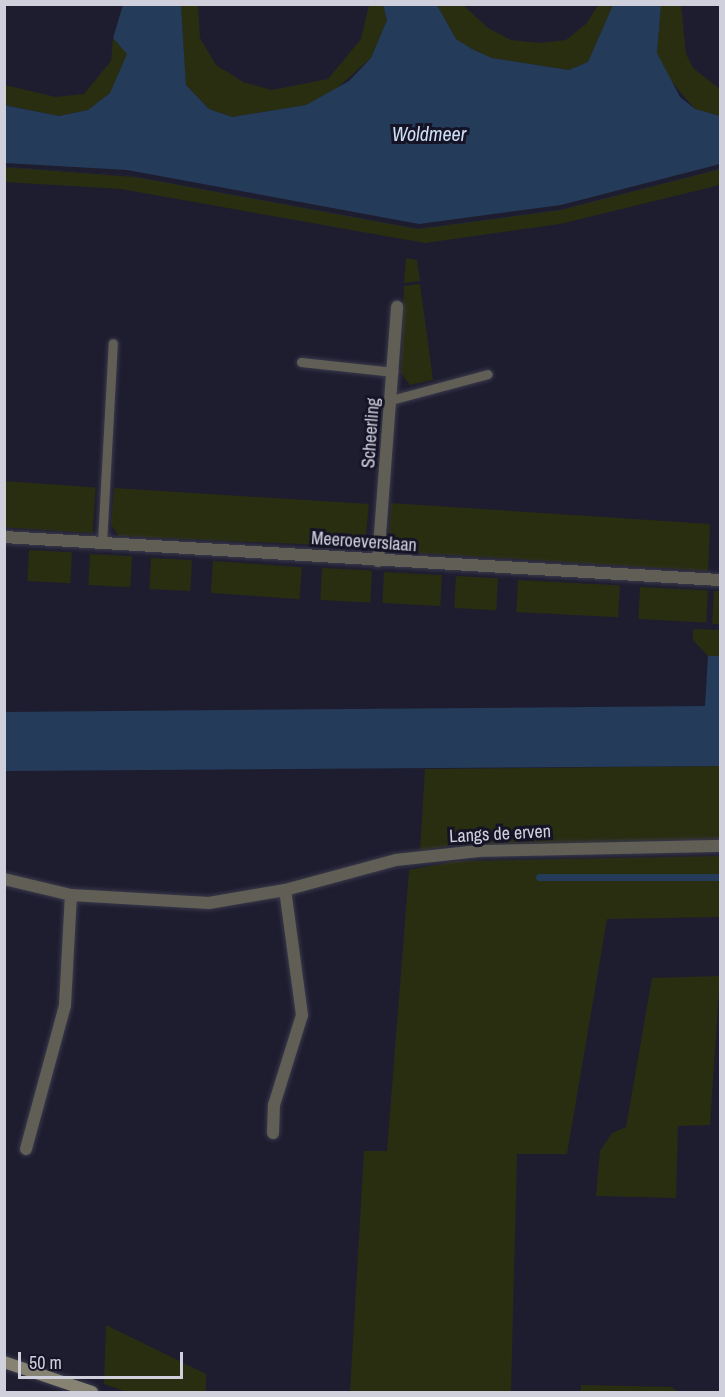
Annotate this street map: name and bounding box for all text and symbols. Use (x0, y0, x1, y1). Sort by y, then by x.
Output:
water label: Woldmeer (392, 121, 466, 145)
street label: Scheerling (358, 397, 384, 469)
street label: Meeroeverslaan (310, 528, 418, 556)
street label: Langs de erven (449, 821, 551, 847)
scale bar (21, 1340, 186, 1378)
text: 50 m (29, 1350, 62, 1375)

